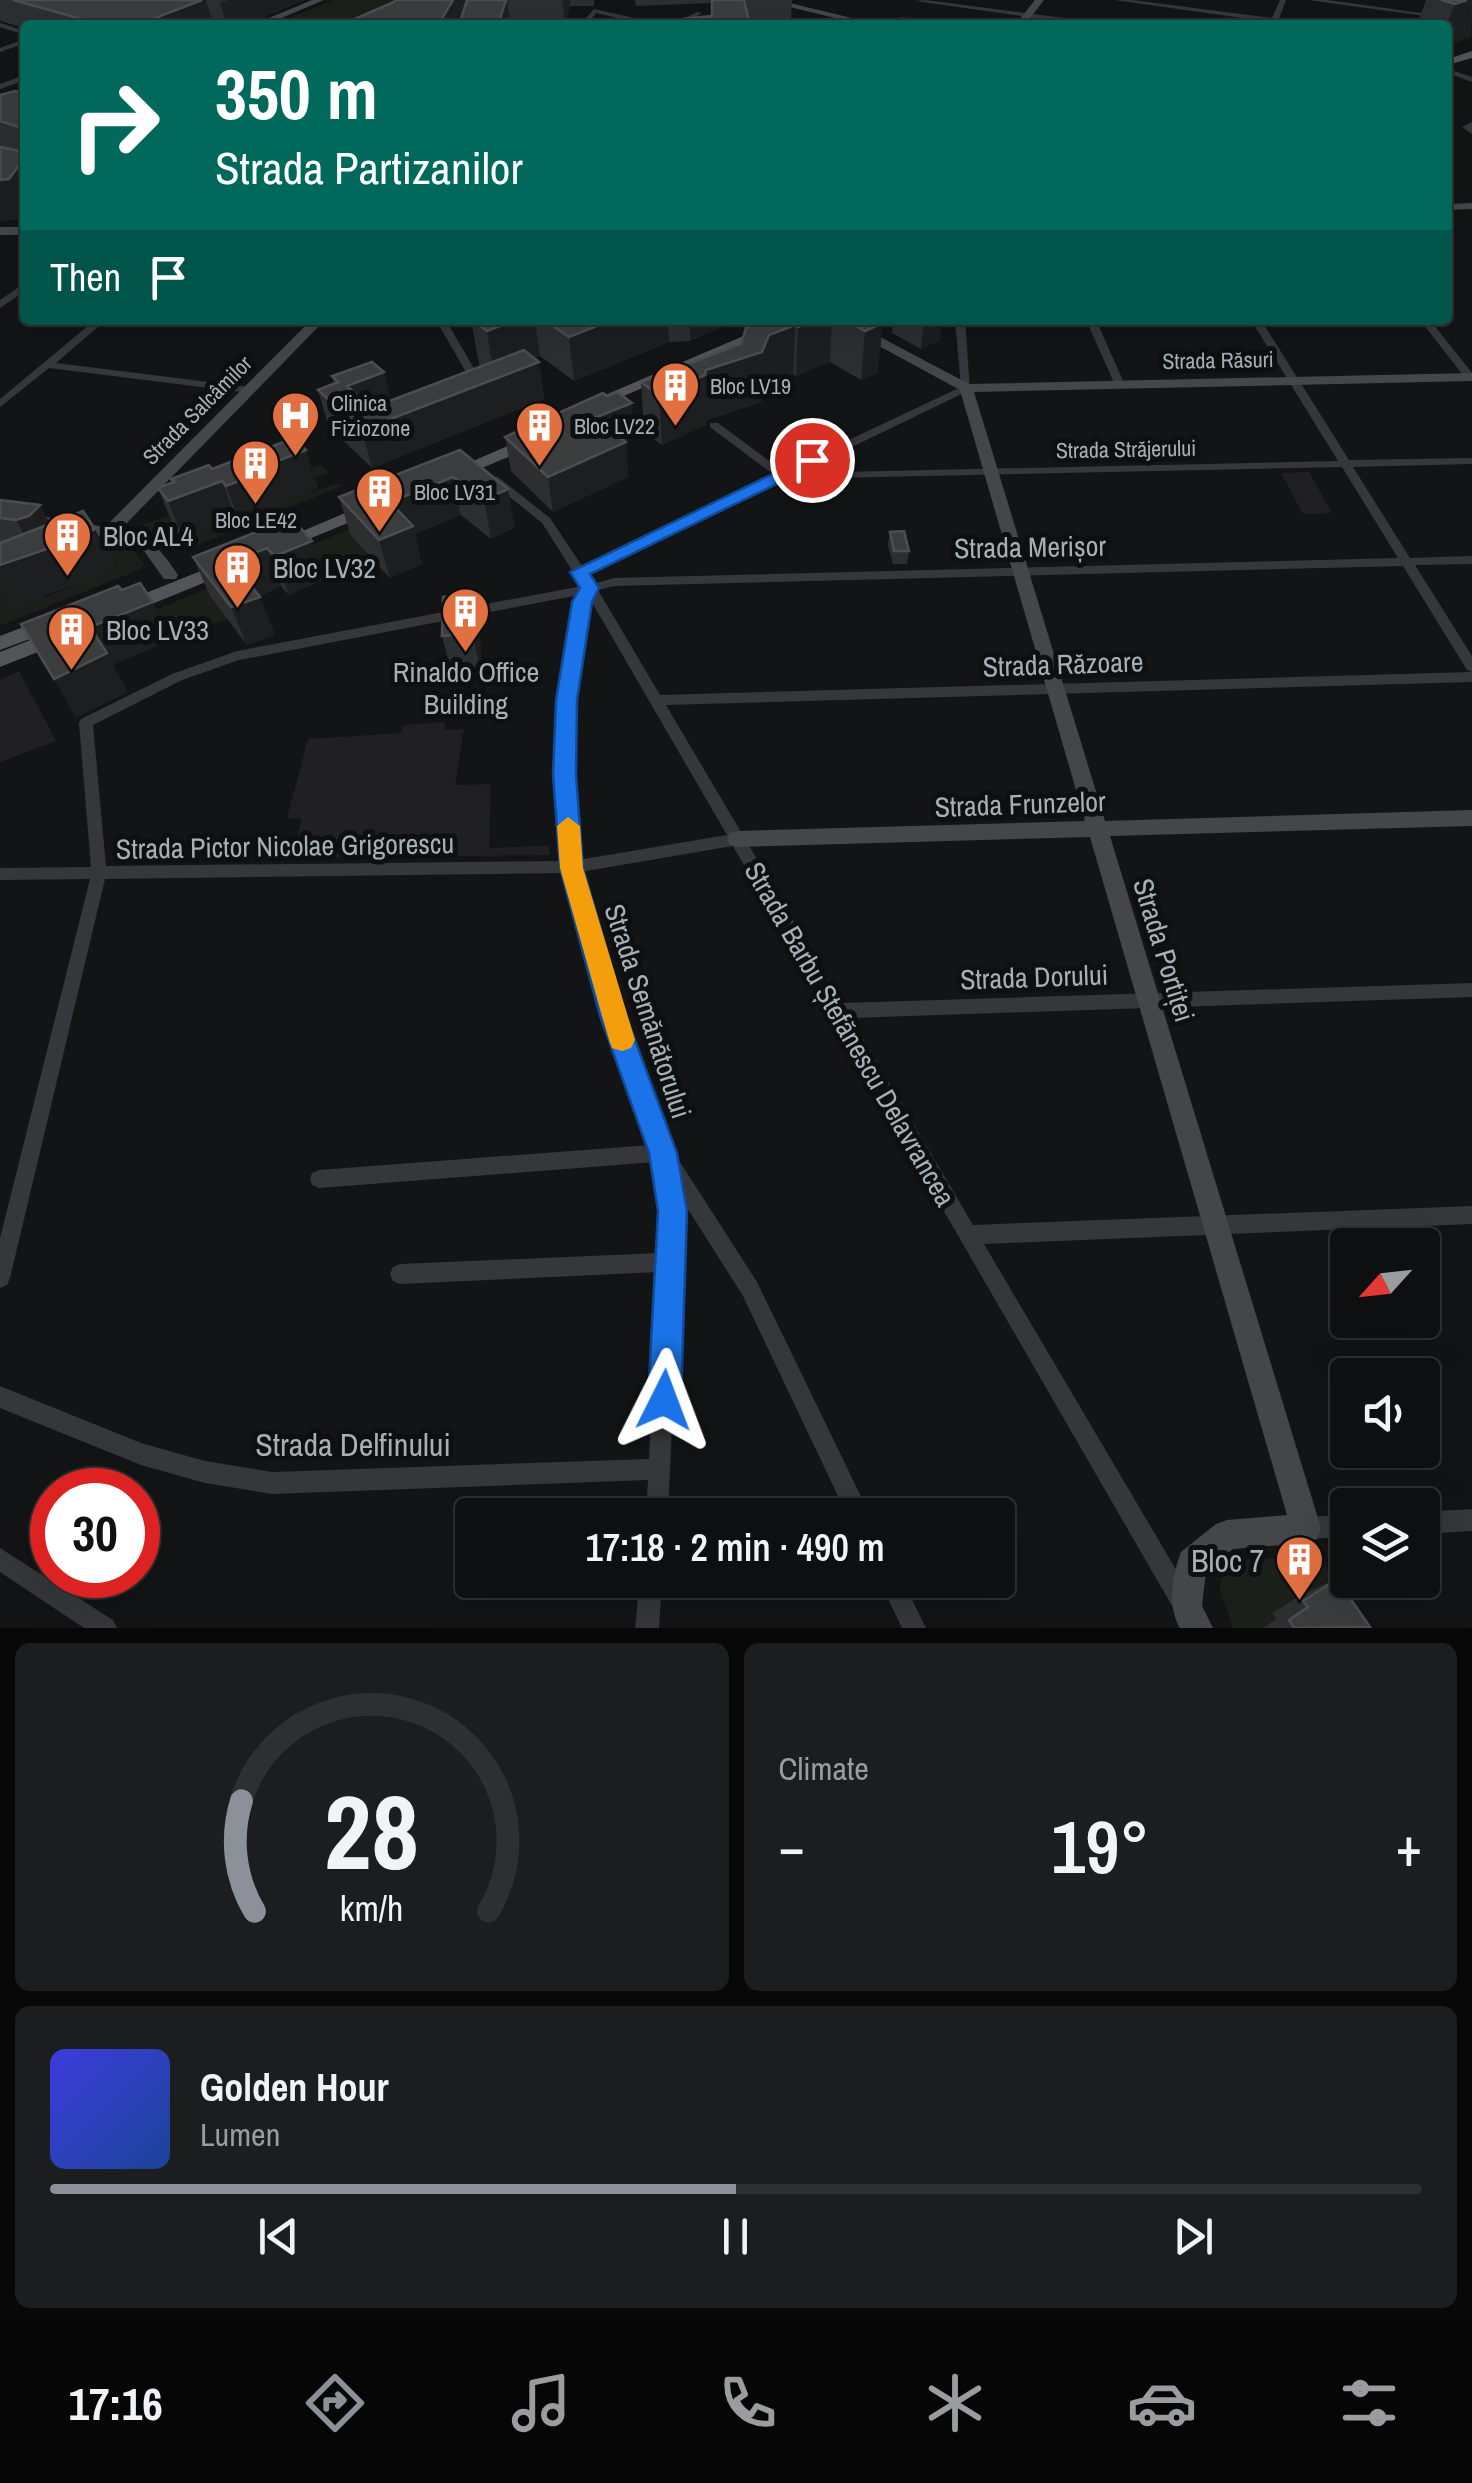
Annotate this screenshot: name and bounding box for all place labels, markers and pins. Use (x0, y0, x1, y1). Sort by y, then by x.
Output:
building icon: Bloc LV19 (649, 360, 701, 428)
place label: Bloc LV19 (710, 371, 791, 401)
place label: Clinica Fiziozone (331, 388, 410, 443)
hospital icon: Clinica Fiziozone (270, 390, 322, 458)
building icon: Bloc LV22 (513, 400, 565, 468)
place label: Bloc LV22 (574, 411, 655, 441)
pin (770, 418, 855, 503)
building icon: Bloc LE42 (230, 438, 282, 506)
building icon: Bloc LV31 (353, 466, 405, 534)
place label: Bloc LV31 (414, 477, 495, 507)
place label: Bloc LE42 (215, 505, 297, 535)
building icon: Bloc AL4 (42, 510, 94, 578)
place label: Bloc AL4 (103, 517, 194, 555)
building icon: Bloc LV32 (212, 542, 264, 610)
place label: Bloc LV32 (273, 549, 376, 587)
building icon: Rinaldo Office Building (440, 586, 492, 654)
building icon: Bloc LV33 (45, 604, 97, 672)
place label: Bloc LV33 (106, 611, 209, 649)
place label: Rinaldo Office Building (393, 653, 539, 723)
building icon: Bloc 7 (1273, 1534, 1325, 1602)
place label: Bloc 7 (1191, 1539, 1264, 1582)

